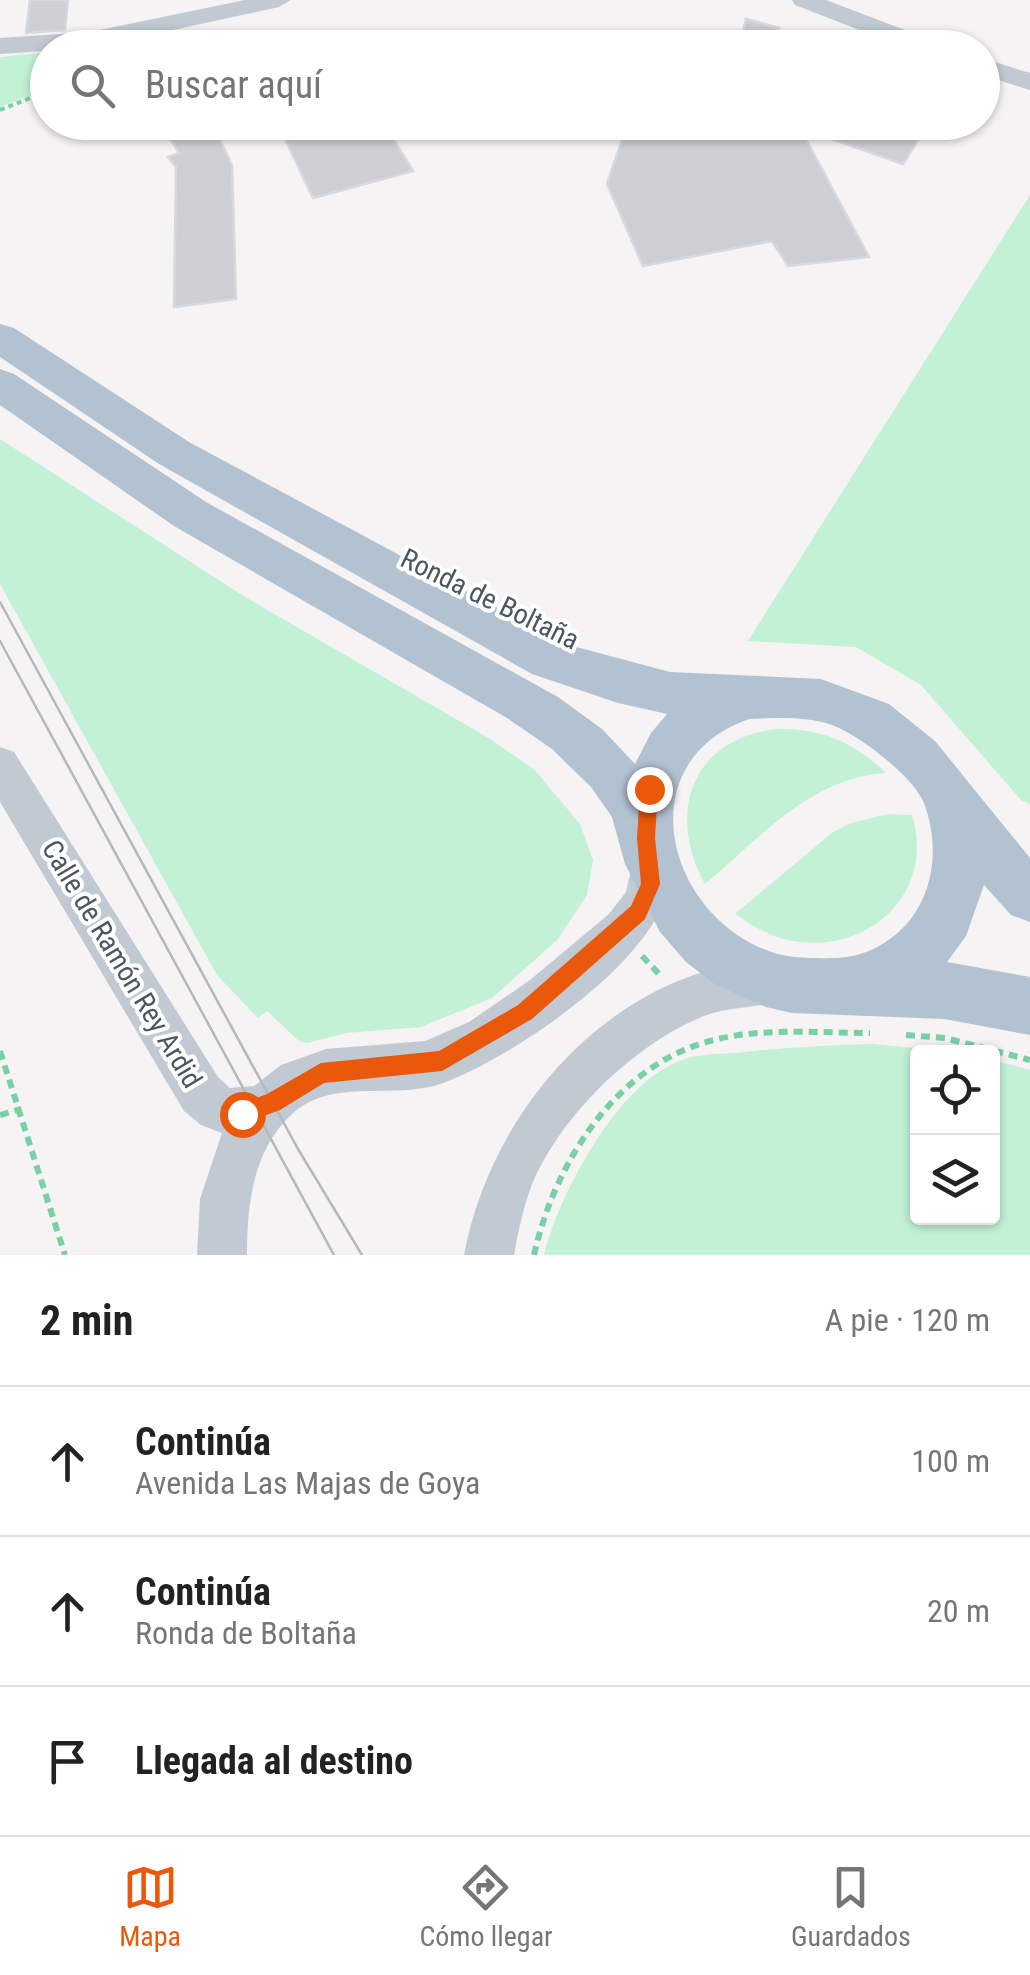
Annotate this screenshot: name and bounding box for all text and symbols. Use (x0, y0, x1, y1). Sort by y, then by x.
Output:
search box (30, 30, 1000, 140)
icon: search (65, 58, 120, 113)
text: Buscar aquí (145, 63, 322, 107)
street label: Ronda de Boltaña (396, 542, 584, 656)
route end (627, 767, 673, 813)
street label: Calle de Ramón Rey Ardid (35, 834, 209, 1094)
map controls (910, 1045, 1000, 1225)
button: locate (910, 1045, 1000, 1135)
route start (220, 1092, 266, 1138)
button: layers (910, 1135, 1000, 1225)
text: 2 min (40, 1296, 133, 1345)
text: A pie · 120 m (825, 1301, 990, 1339)
text: Continúa (135, 1420, 271, 1464)
icon: ahead (40, 1434, 95, 1489)
text: 100 m (911, 1442, 990, 1480)
text: Avenida Las Majas de Goya (135, 1464, 480, 1502)
text: Continúa (135, 1570, 271, 1614)
icon: ahead (40, 1584, 95, 1639)
text: 20 m (927, 1592, 990, 1630)
text: Ronda de Boltaña (135, 1614, 357, 1652)
icon: arrive (40, 1734, 95, 1789)
text: Llegada al destino (135, 1739, 413, 1783)
tab: Mapa (119, 1860, 181, 1953)
tab: Cómo llegar (419, 1860, 553, 1953)
tab: Guardados (791, 1860, 911, 1953)

